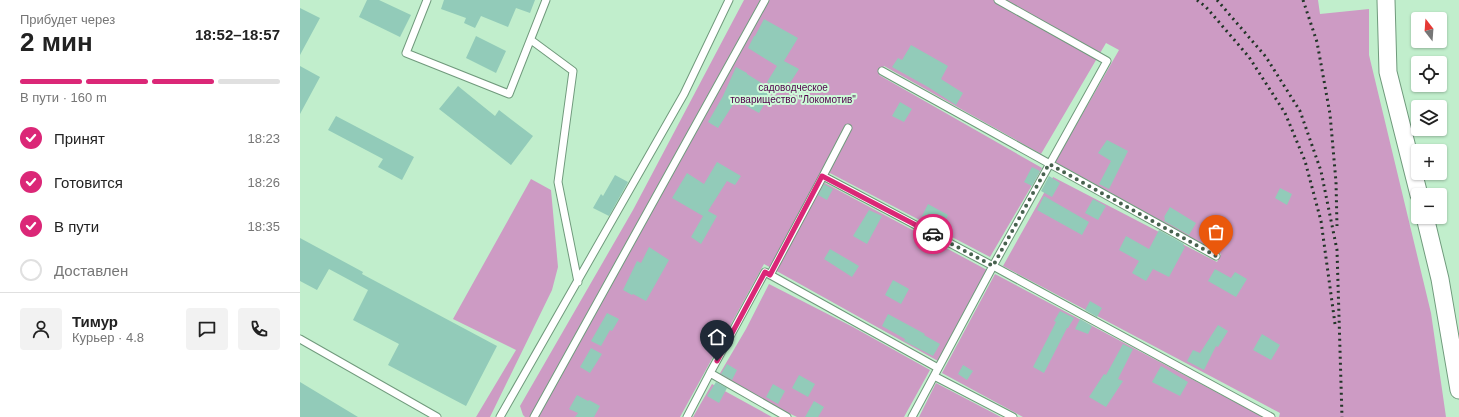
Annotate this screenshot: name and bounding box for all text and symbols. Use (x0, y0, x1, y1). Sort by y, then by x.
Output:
text: Прибудет через (20, 12, 115, 27)
north arrow (1411, 12, 1447, 48)
map controls (1411, 12, 1447, 224)
text: 18:52–18:57 (195, 26, 280, 43)
text: 2 мин (20, 27, 93, 57)
button: locate (1411, 56, 1447, 92)
park label: садоводческое товарищество "Локомотив" (730, 82, 856, 105)
text: В пути · 160 m (20, 90, 107, 105)
button: layers (1411, 100, 1447, 136)
icon: check (20, 127, 42, 149)
text: Принят (54, 130, 105, 147)
text: 18:23 (247, 131, 280, 146)
button: + (1411, 144, 1447, 180)
icon: check (20, 171, 42, 193)
text: Готовится (54, 174, 123, 191)
text: 18:26 (247, 175, 280, 190)
button: − (1411, 188, 1447, 224)
courier (913, 214, 953, 254)
icon: check (20, 215, 42, 237)
pin (1199, 215, 1233, 256)
text: В пути (54, 218, 99, 235)
text: 18:35 (247, 219, 280, 234)
icon: bag (1205, 221, 1227, 243)
icon: car (922, 223, 944, 245)
text: Доставлен (54, 262, 128, 279)
button: person (20, 308, 62, 350)
button: chat (186, 308, 228, 350)
button: phone (238, 308, 280, 350)
text: Тимур (72, 313, 118, 330)
pin (700, 320, 734, 361)
icon: home (706, 326, 728, 348)
text: Курьер · 4.8 (72, 330, 144, 345)

